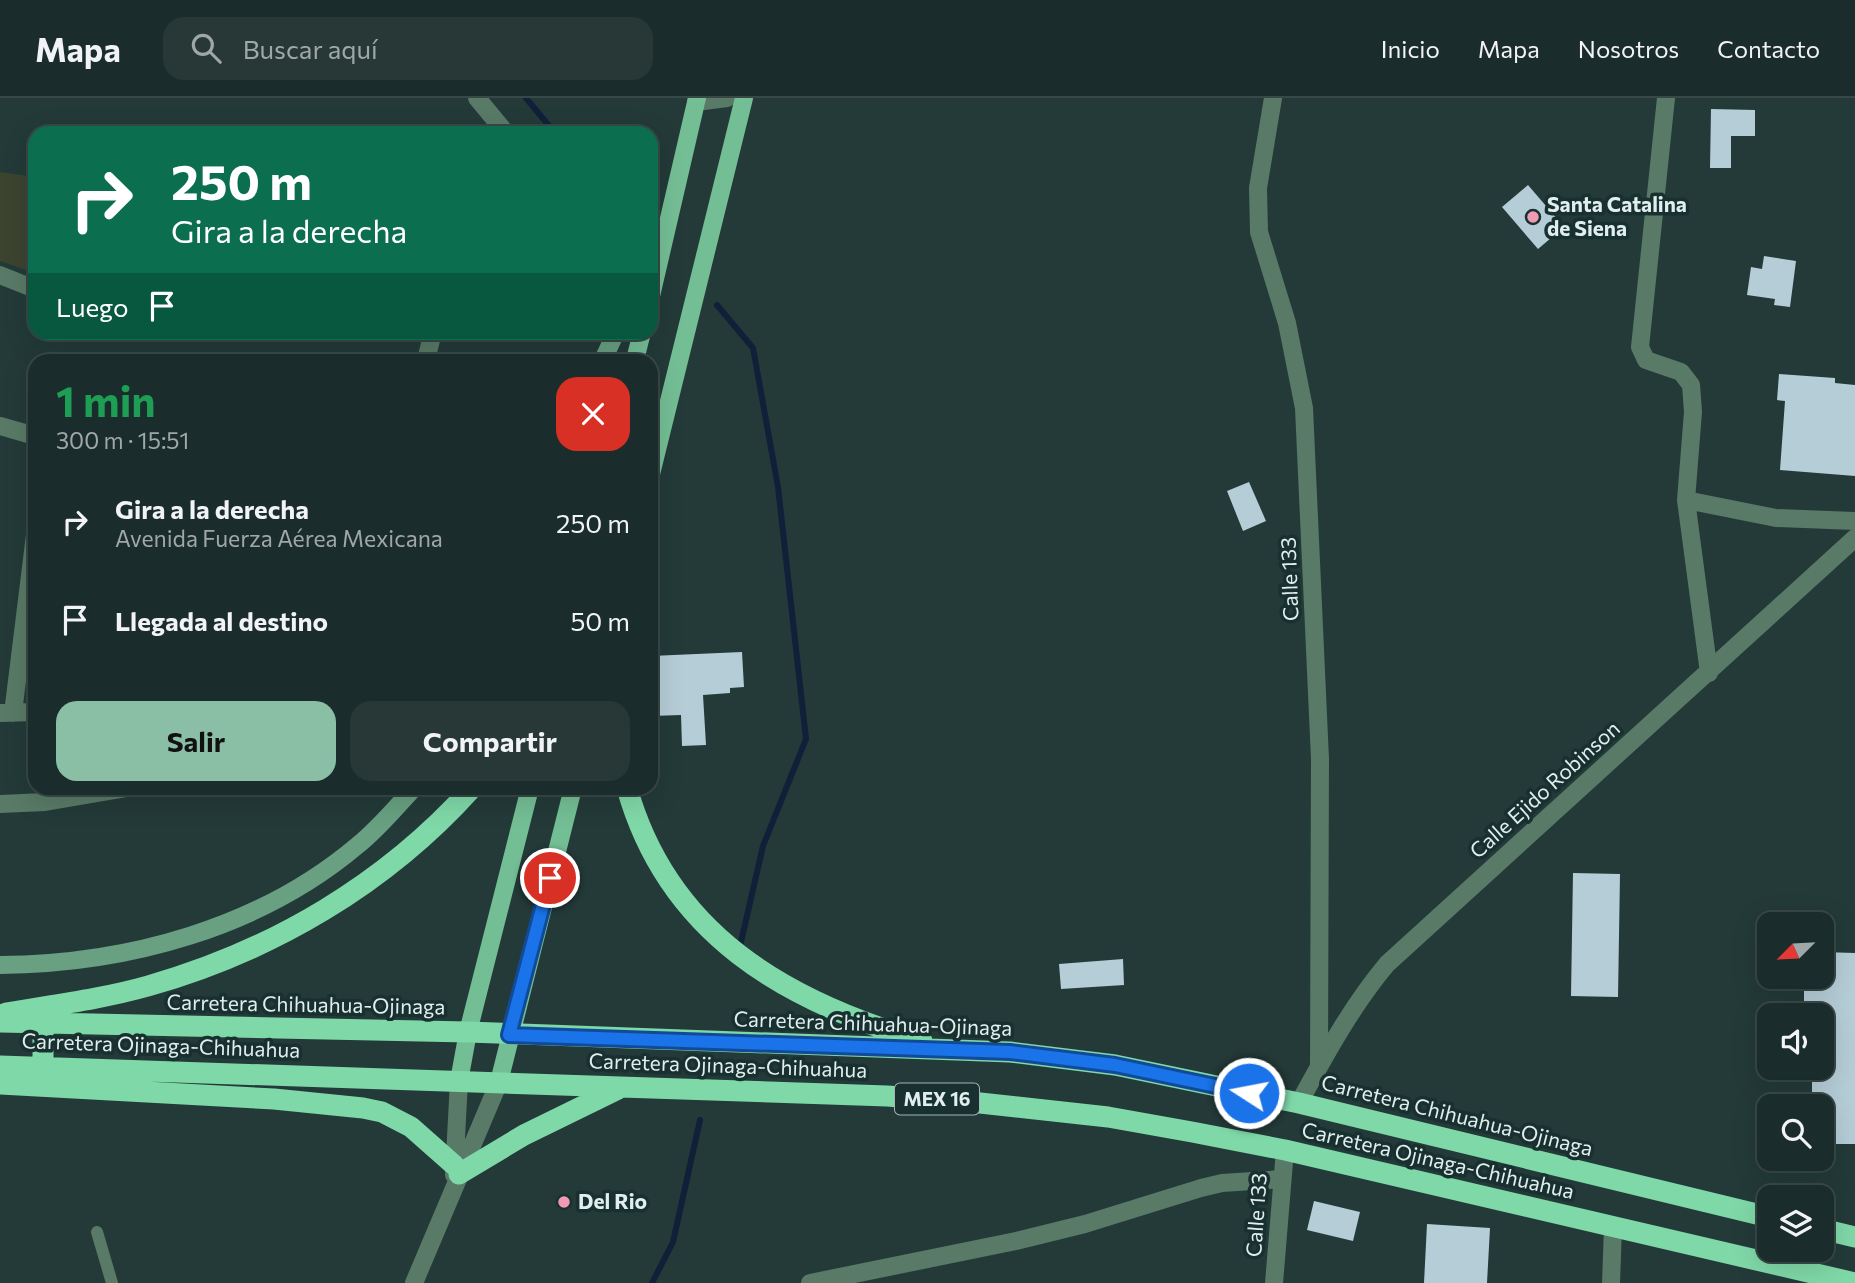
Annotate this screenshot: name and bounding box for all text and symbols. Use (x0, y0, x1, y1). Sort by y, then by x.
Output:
search box (163, 17, 653, 80)
text: Mapa (35, 28, 121, 69)
icon: search (187, 29, 225, 67)
text: Buscar aquí (243, 33, 378, 64)
text: Inicio (1381, 34, 1440, 63)
text: Mapa (1478, 34, 1540, 63)
text: Nosotros (1578, 34, 1679, 63)
text: Contacto (1717, 34, 1820, 63)
text: 250 m (171, 150, 312, 210)
icon: right (56, 154, 147, 245)
place label: Santa Catalina de Siena (1547, 191, 1687, 240)
marker: Santa Catalina de Siena (1525, 209, 1541, 225)
text: Gira a la derecha (171, 210, 407, 250)
icon: arrive (143, 287, 181, 325)
text: Luego (56, 291, 129, 322)
text: 1 min (56, 374, 156, 426)
button: close (556, 377, 630, 451)
text: 300 m · 15:51 (56, 426, 189, 454)
text: Gira a la derecha (115, 493, 309, 524)
icon: right (56, 503, 94, 541)
text: 250 m (556, 507, 630, 538)
text: Avenida Fuerza Aérea Mexicana (115, 524, 443, 552)
street label: Calle 133 (1275, 537, 1302, 621)
icon: arrive (56, 601, 94, 639)
text: Llegada al destino (115, 605, 328, 636)
text: 50 m (570, 605, 630, 636)
button: Salir (56, 701, 336, 781)
button: Compartir (350, 701, 630, 781)
street label: Calle Ejido Robinson (1464, 715, 1624, 863)
pin (520, 848, 580, 908)
icon: arrive (531, 859, 569, 897)
north arrow (1757, 912, 1834, 989)
map controls (1757, 912, 1834, 1262)
street label: Carretera Chihuahua-Ojinaga (166, 989, 446, 1018)
button: sound (1757, 1003, 1834, 1080)
street label: Carretera Chihuahua-Ojinaga (733, 1005, 1013, 1040)
street label: Carretera Ojinaga-Chihuahua (21, 1027, 301, 1062)
street label: Carretera Ojinaga-Chihuahua (588, 1047, 868, 1082)
position arrow (1212, 1056, 1286, 1130)
street label: Carretera Chihuahua-Ojinaga (1319, 1069, 1596, 1160)
road number: MEX 16 (895, 1084, 979, 1114)
button: search (1757, 1094, 1834, 1171)
street label: Carretera Ojinaga-Chihuahua (1300, 1116, 1577, 1203)
street label: Calle 133 (1240, 1172, 1271, 1258)
button: layers (1757, 1185, 1834, 1262)
place label: Del Rio (578, 1188, 647, 1213)
marker: Del Rio (556, 1194, 572, 1210)

